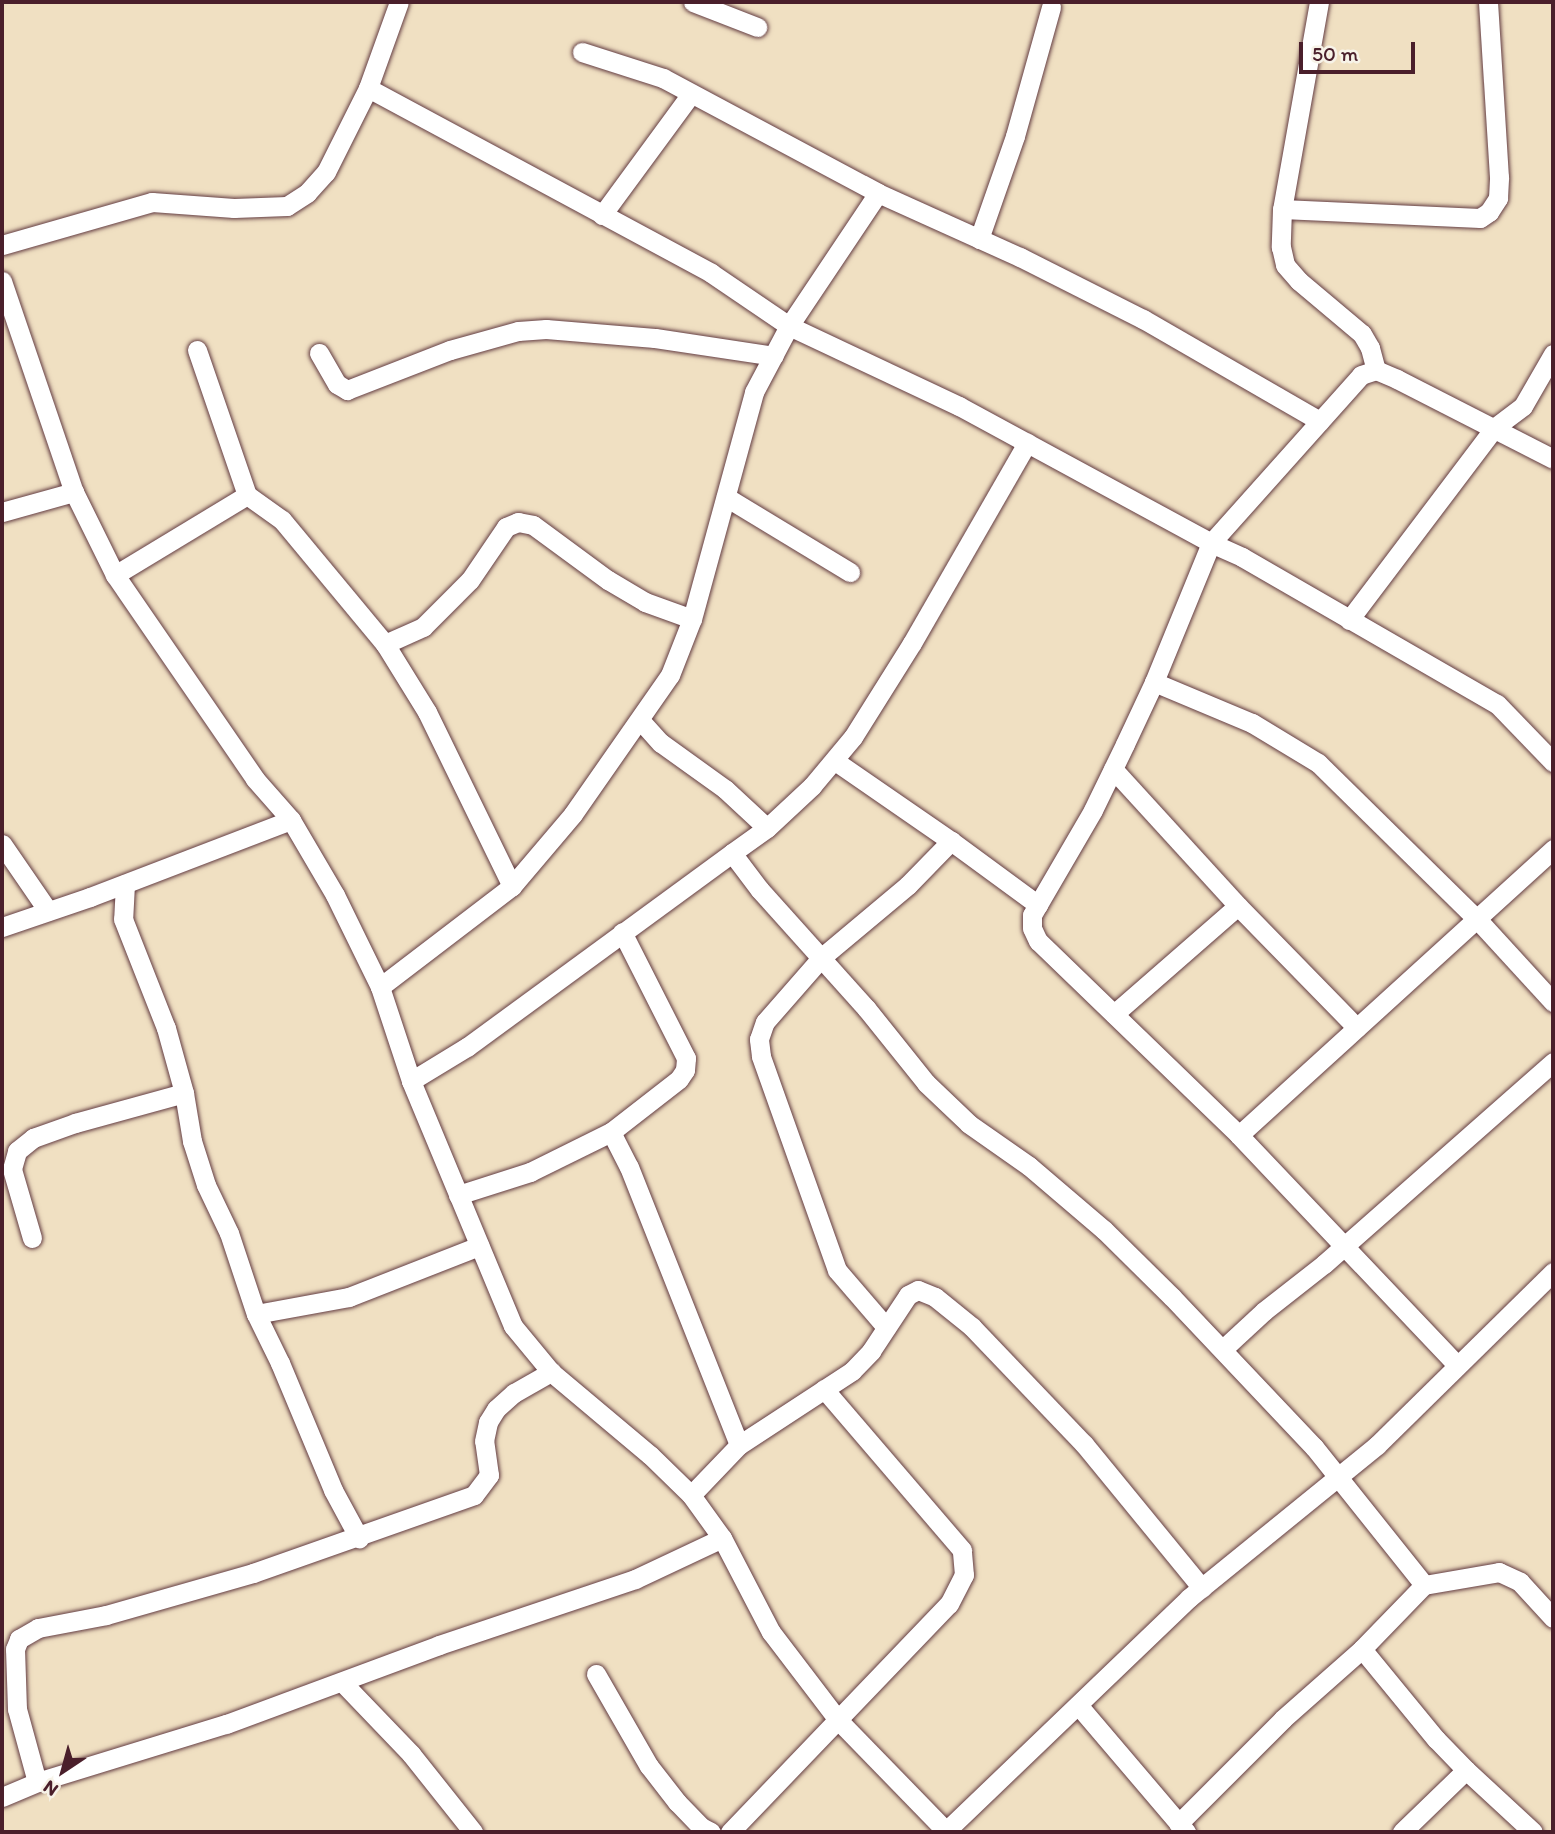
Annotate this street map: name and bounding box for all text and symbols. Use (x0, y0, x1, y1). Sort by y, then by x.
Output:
scale bar (1303, 28, 1418, 72)
text: 50 m (1312, 41, 1358, 66)
north arrow (28, 1736, 98, 1806)
text: N (38, 1775, 62, 1801)

